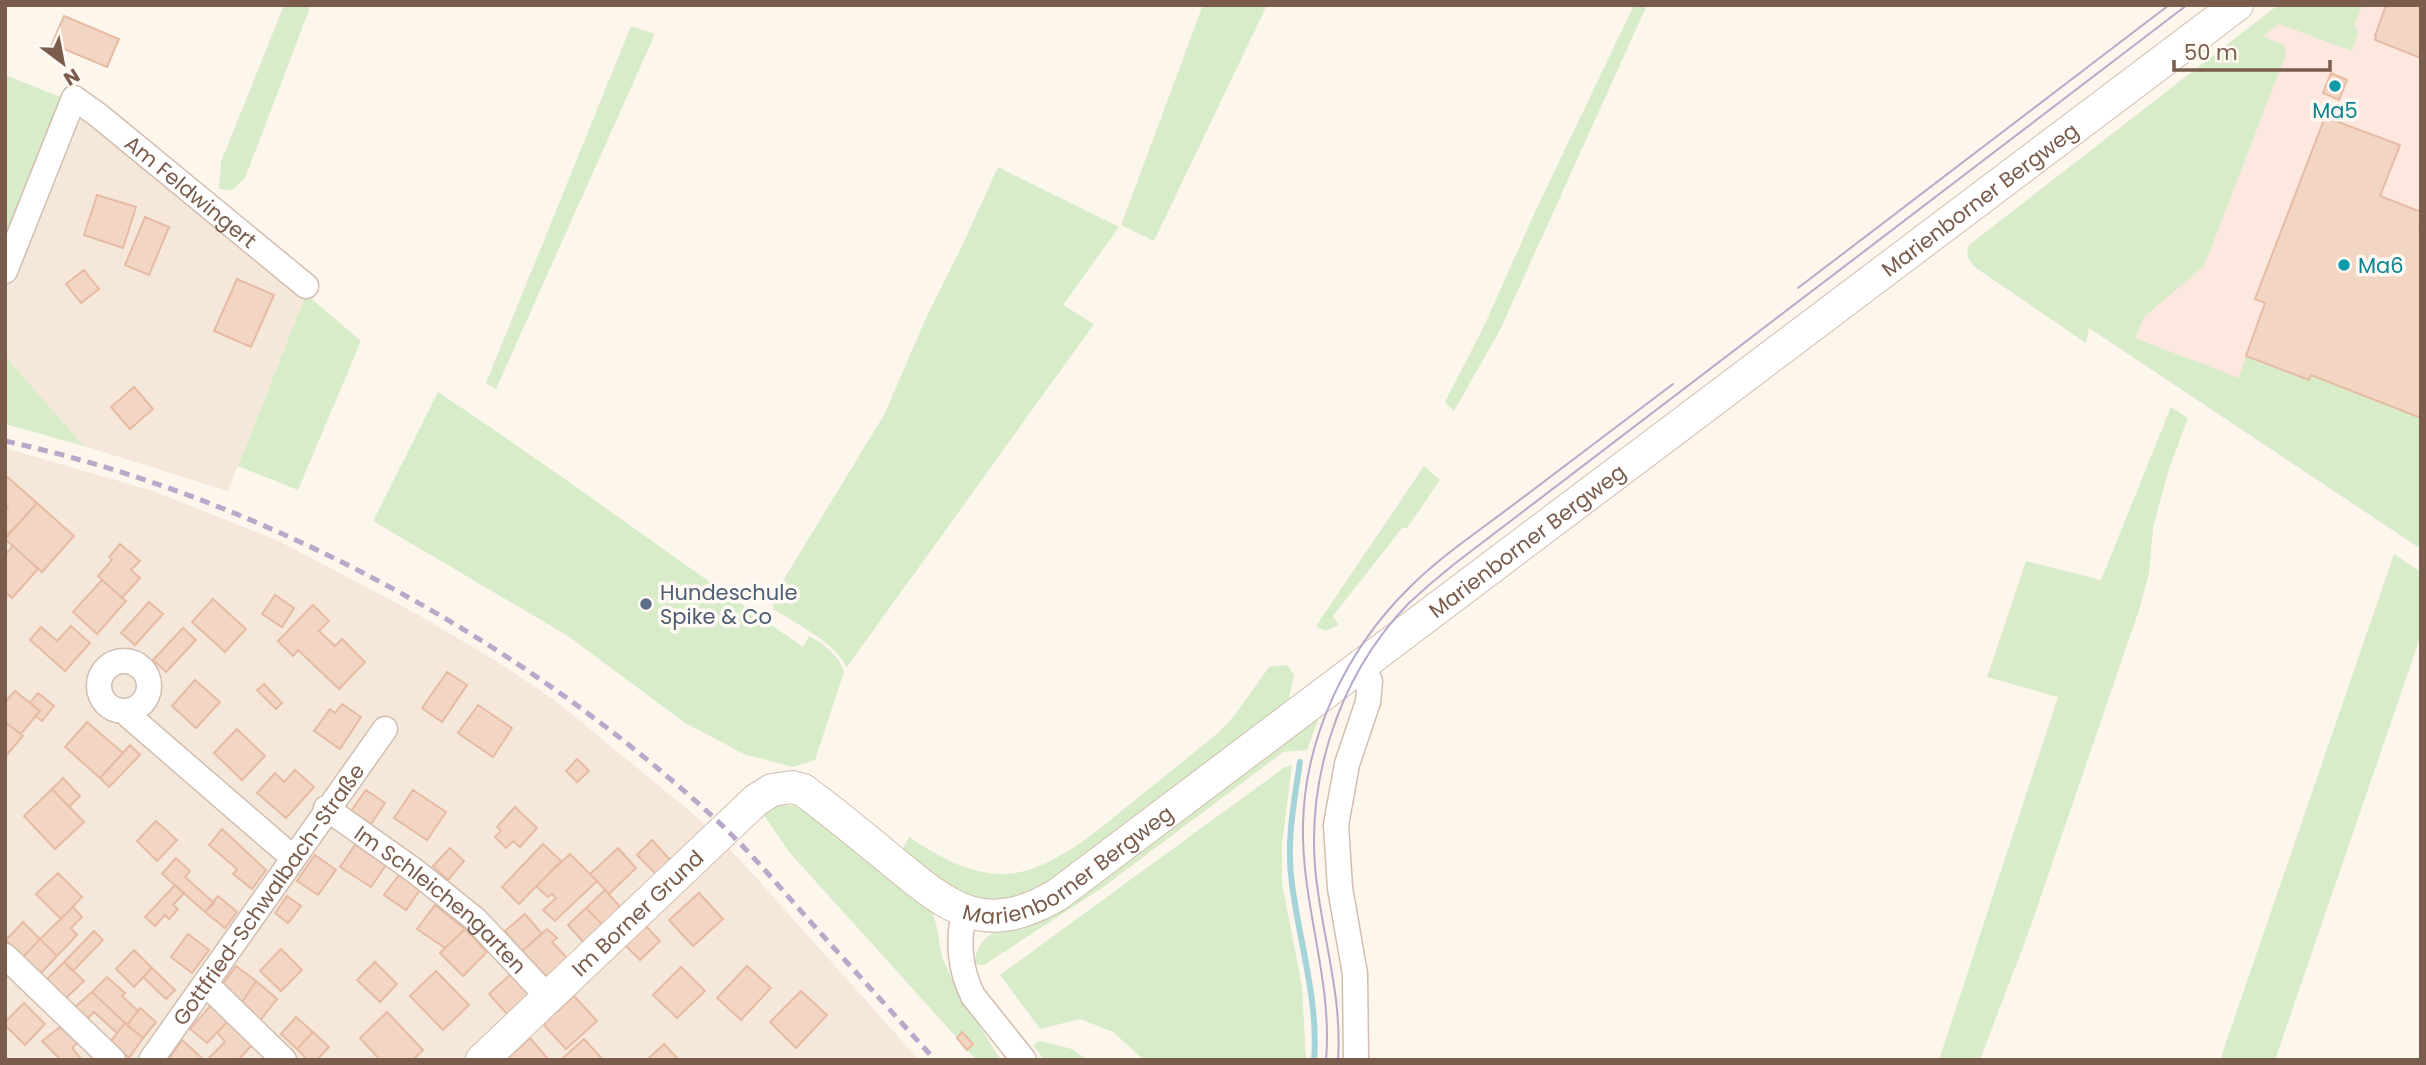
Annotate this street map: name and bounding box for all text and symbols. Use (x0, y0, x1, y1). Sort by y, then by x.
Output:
north arrow (28, 28, 98, 98)
scale bar (2174, 28, 2330, 72)
text: 50 m (2184, 38, 2238, 67)
text: N (59, 62, 85, 92)
marker: Ma5 (2327, 78, 2343, 94)
place label: Ma5 (2312, 96, 2358, 125)
street label: Marienborner Bergweg (1875, 115, 2084, 283)
street label: Am Feldwingert (119, 128, 263, 254)
place label: Ma6 (2358, 251, 2404, 280)
marker: Ma6 (2336, 257, 2352, 273)
street label: Marienborner Bergweg (1423, 457, 1631, 624)
place label: Hundeschule Spike & Co (660, 578, 797, 631)
marker: Hundeschule Spike & Co (638, 596, 654, 612)
street label: Gottfried-Schwalbach-Straße (166, 757, 371, 1031)
street label: Marienborner Bergweg (960, 798, 1179, 930)
street label: Im Schleichengarten (349, 818, 533, 980)
street label: Im Borner Grund (565, 843, 710, 982)

